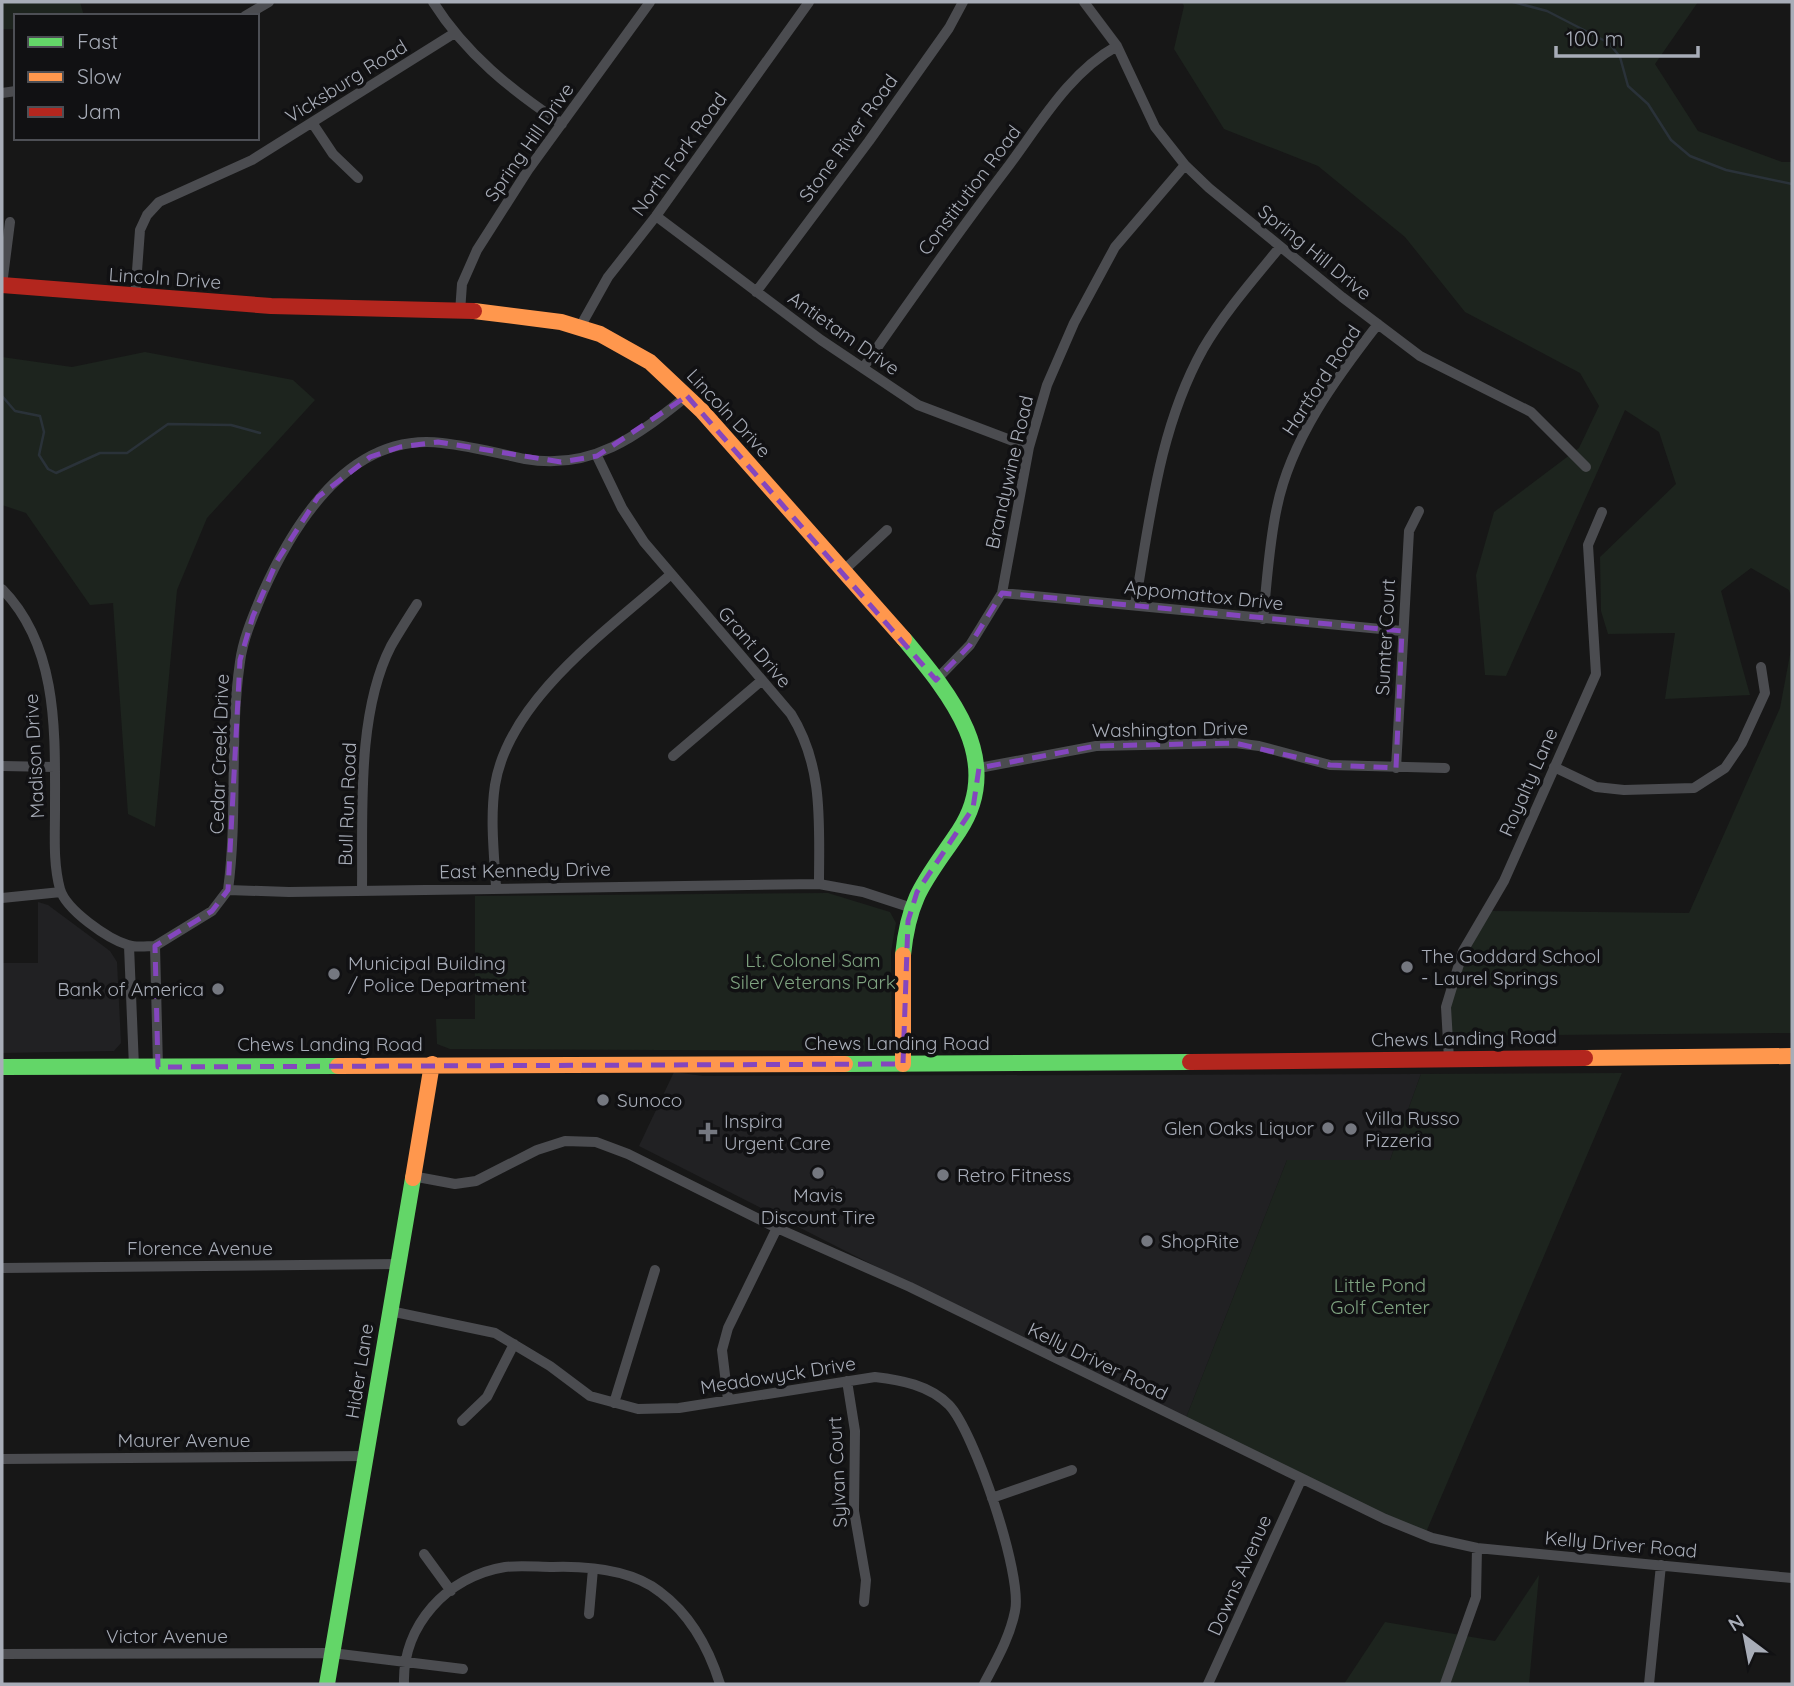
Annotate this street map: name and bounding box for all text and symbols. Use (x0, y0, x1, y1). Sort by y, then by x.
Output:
legend (14, 14, 259, 140)
scale bar (1556, 14, 1698, 58)
text: 100 m (1566, 25, 1624, 51)
text: Fast (77, 28, 118, 54)
street label: Vicksburg Road (281, 34, 411, 128)
text: Slow (77, 63, 122, 89)
street label: Stone River Road (793, 69, 903, 207)
street label: Spring Hill Drive (479, 78, 579, 206)
street label: North Fork Road (626, 88, 732, 220)
text: Jam (77, 98, 121, 124)
street label: Constitution Road (912, 120, 1026, 260)
street label: Spring Hill Drive (1253, 199, 1377, 305)
street label: Lincoln Drive (108, 262, 222, 294)
street label: Antietam Drive (784, 286, 904, 380)
street label: Hartford Road (1276, 320, 1366, 440)
street label: Lincoln Drive (682, 364, 776, 462)
street label: Brandywine Road (980, 393, 1038, 551)
street label: Appomattox Drive (1123, 575, 1285, 615)
street label: Sumter Court (1370, 578, 1400, 696)
street label: Grant Drive (713, 601, 797, 693)
street label: Cedar Creek Drive (204, 673, 234, 835)
street label: Madison Drive (19, 693, 49, 819)
street label: Washington Drive (1092, 716, 1248, 742)
street label: Royalty Lane (1493, 724, 1563, 840)
street label: Bull Run Road (333, 742, 361, 866)
street label: East Kennedy Drive (439, 857, 611, 883)
place label: The Goddard School - Laurel Springs (1421, 944, 1601, 990)
park label: Lt. Colonel Sam Siler Veterans Park (730, 948, 896, 994)
place label: Municipal Building / Police Department (348, 951, 527, 997)
marker: The Goddard School - Laurel Springs (1399, 959, 1415, 975)
marker: Municipal Building / Police Department (326, 966, 342, 982)
place label: Bank of America (57, 977, 204, 1001)
marker: Bank of America (210, 981, 226, 997)
street label: Chews Landing Road (1371, 1024, 1557, 1052)
street label: Chews Landing Road (804, 1031, 990, 1055)
street label: Chews Landing Road (237, 1032, 423, 1056)
place label: Sunoco (617, 1088, 682, 1112)
marker: Sunoco (595, 1092, 611, 1108)
place label: Villa Russo Pizzeria (1365, 1106, 1460, 1152)
place label: Inspira Urgent Care (724, 1109, 831, 1155)
place label: Glen Oaks Liquor (1164, 1116, 1315, 1140)
marker: Glen Oaks Liquor (1320, 1120, 1336, 1136)
marker: Villa Russo Pizzeria (1343, 1121, 1359, 1137)
marker: Inspira Urgent Care (698, 1122, 718, 1142)
place label: Retro Fitness (957, 1163, 1071, 1187)
marker: Mavis Discount Tire (810, 1165, 826, 1181)
marker: Retro Fitness (935, 1167, 951, 1183)
place label: Mavis Discount Tire (761, 1183, 875, 1229)
place label: ShopRite (1161, 1229, 1239, 1253)
marker: ShopRite (1139, 1233, 1155, 1249)
street label: Florence Avenue (127, 1236, 273, 1260)
park label: Little Pond Golf Center (1330, 1273, 1430, 1319)
street label: Kelly Driver Road (1024, 1317, 1172, 1405)
street label: Hider Lane (340, 1322, 378, 1420)
street label: Meadowyck Drive (699, 1351, 857, 1399)
street label: Sylvan Court (822, 1416, 852, 1528)
street label: Maurer Avenue (118, 1428, 250, 1452)
street label: Downs Avenue (1202, 1511, 1276, 1639)
street label: Kelly Driver Road (1544, 1525, 1698, 1563)
north arrow (1710, 1602, 1780, 1672)
text: N (1724, 1609, 1748, 1636)
street label: Victor Avenue (106, 1624, 228, 1648)

